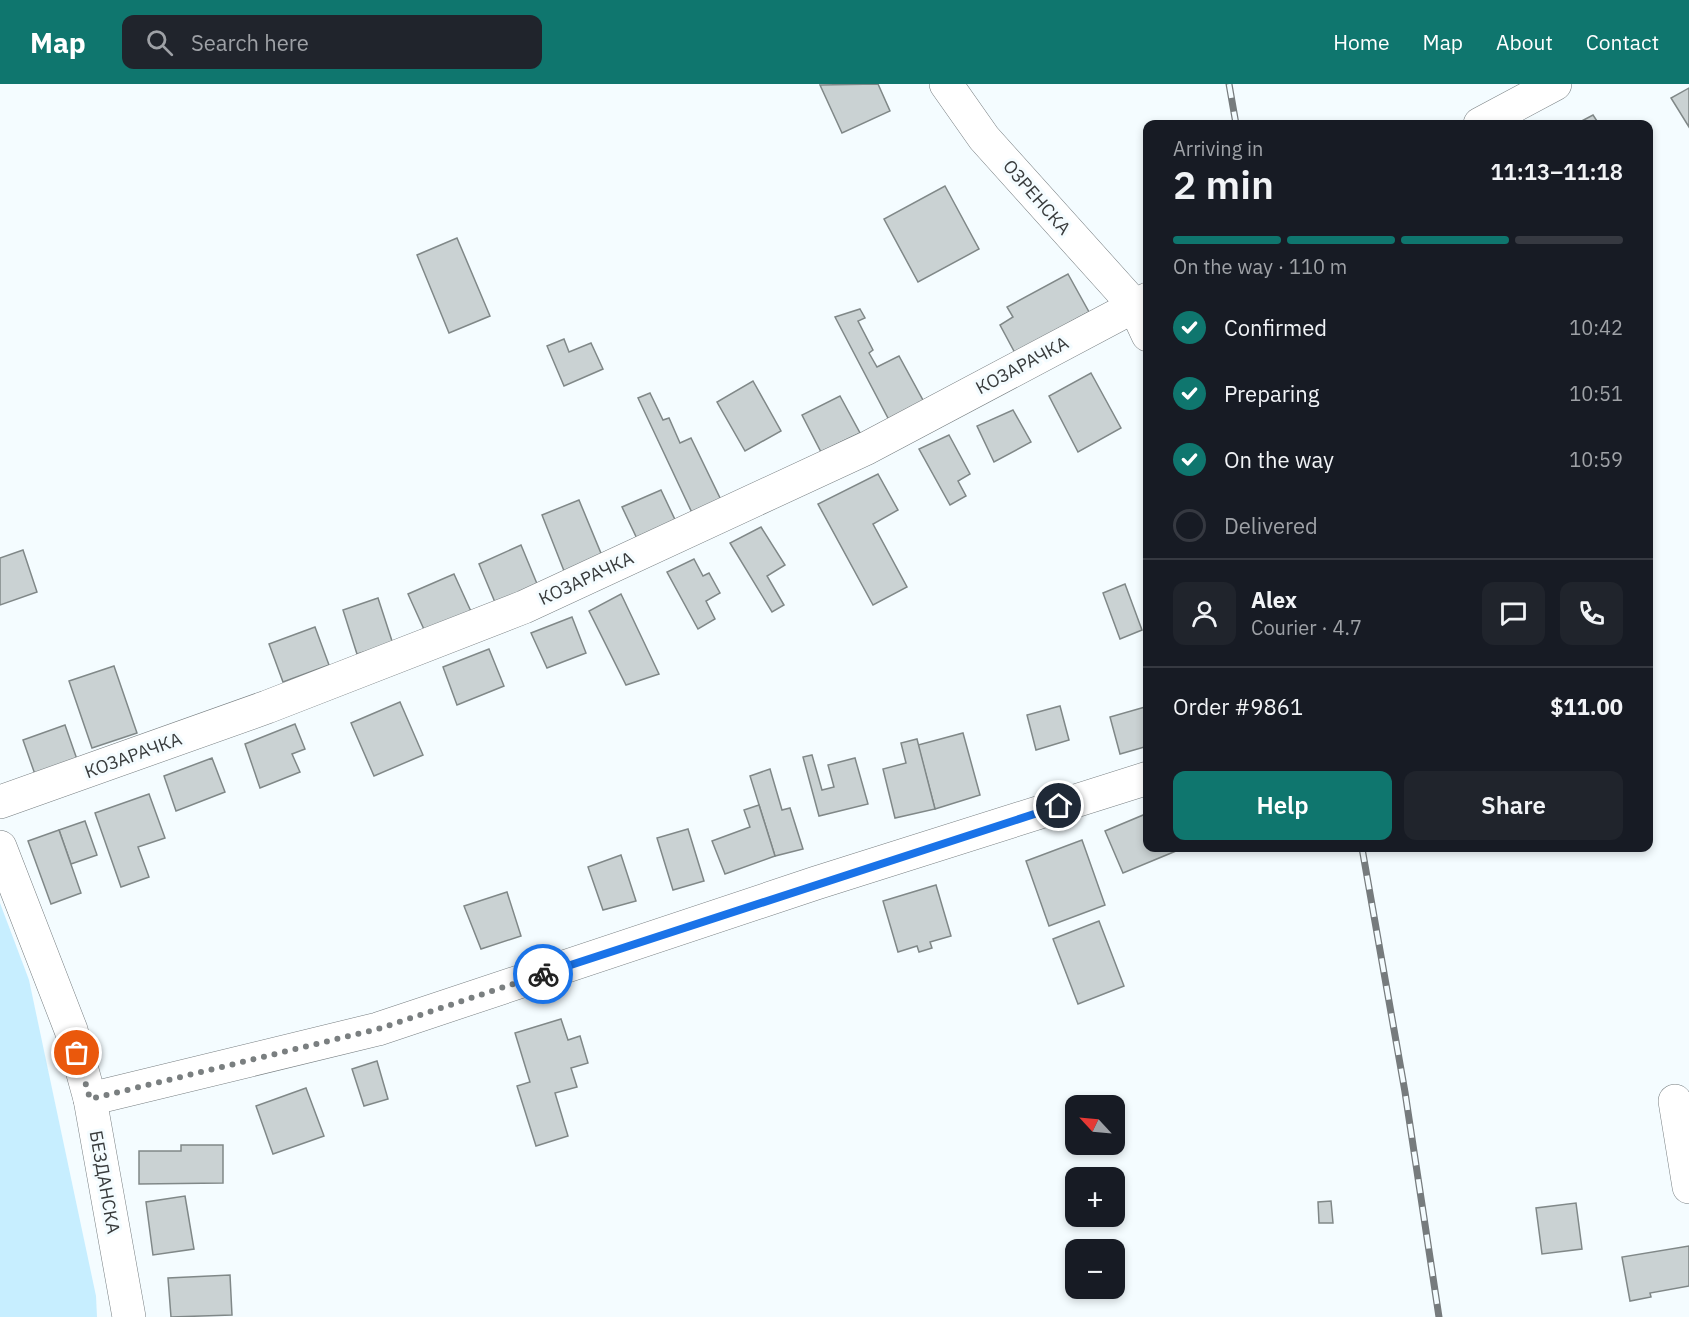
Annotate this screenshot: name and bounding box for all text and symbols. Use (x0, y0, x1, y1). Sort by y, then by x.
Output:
search box (122, 15, 542, 69)
text: Map (30, 24, 86, 61)
icon: search (143, 26, 176, 59)
text: Search here (191, 28, 309, 57)
text: Home (1333, 28, 1390, 56)
text: Map (1423, 28, 1463, 56)
text: About (1496, 28, 1553, 56)
text: Contact (1586, 28, 1659, 56)
text: Arriving in (1173, 135, 1263, 162)
street label: ОЗРЕНСКА (998, 155, 1076, 240)
text: 11:13–11:18 (1490, 157, 1623, 186)
text: 2 min (1173, 159, 1274, 210)
text: On the way · 110 m (1173, 253, 1347, 280)
icon: check (1173, 311, 1206, 344)
text: Confirmed (1224, 313, 1327, 342)
text: 10:42 (1569, 314, 1623, 341)
street label: КОЗАРАЧКА (972, 331, 1073, 399)
icon: check (1173, 377, 1206, 410)
text: Preparing (1224, 379, 1319, 408)
text: 10:51 (1569, 380, 1623, 407)
icon: check (1173, 443, 1206, 476)
text: On the way (1224, 445, 1334, 474)
text: 10:59 (1569, 446, 1623, 473)
text: Delivered (1224, 511, 1318, 540)
street label: КОЗАРАЧКА (535, 546, 637, 610)
button: person (1173, 582, 1236, 645)
button: chat (1482, 582, 1545, 645)
button: phone (1560, 582, 1623, 645)
text: Alex (1251, 585, 1297, 614)
text: Courier · 4.7 (1251, 614, 1362, 641)
text: Order #9861 (1173, 692, 1303, 721)
text: $11.00 (1550, 692, 1623, 721)
street label: КОЗАРАЧКА (81, 727, 185, 783)
button: Help (1173, 771, 1392, 840)
button: Share (1404, 771, 1623, 840)
pin (1033, 780, 1084, 831)
icon: home (1042, 789, 1075, 822)
courier (513, 944, 573, 1004)
icon: bike (527, 958, 560, 991)
pin (51, 1027, 102, 1078)
icon: bag (60, 1036, 93, 1069)
north arrow (1065, 1095, 1125, 1155)
map controls (1065, 1095, 1125, 1299)
street label: БЕЗДАНСКА (85, 1129, 125, 1236)
button: + (1065, 1167, 1125, 1227)
button: − (1065, 1239, 1125, 1299)

